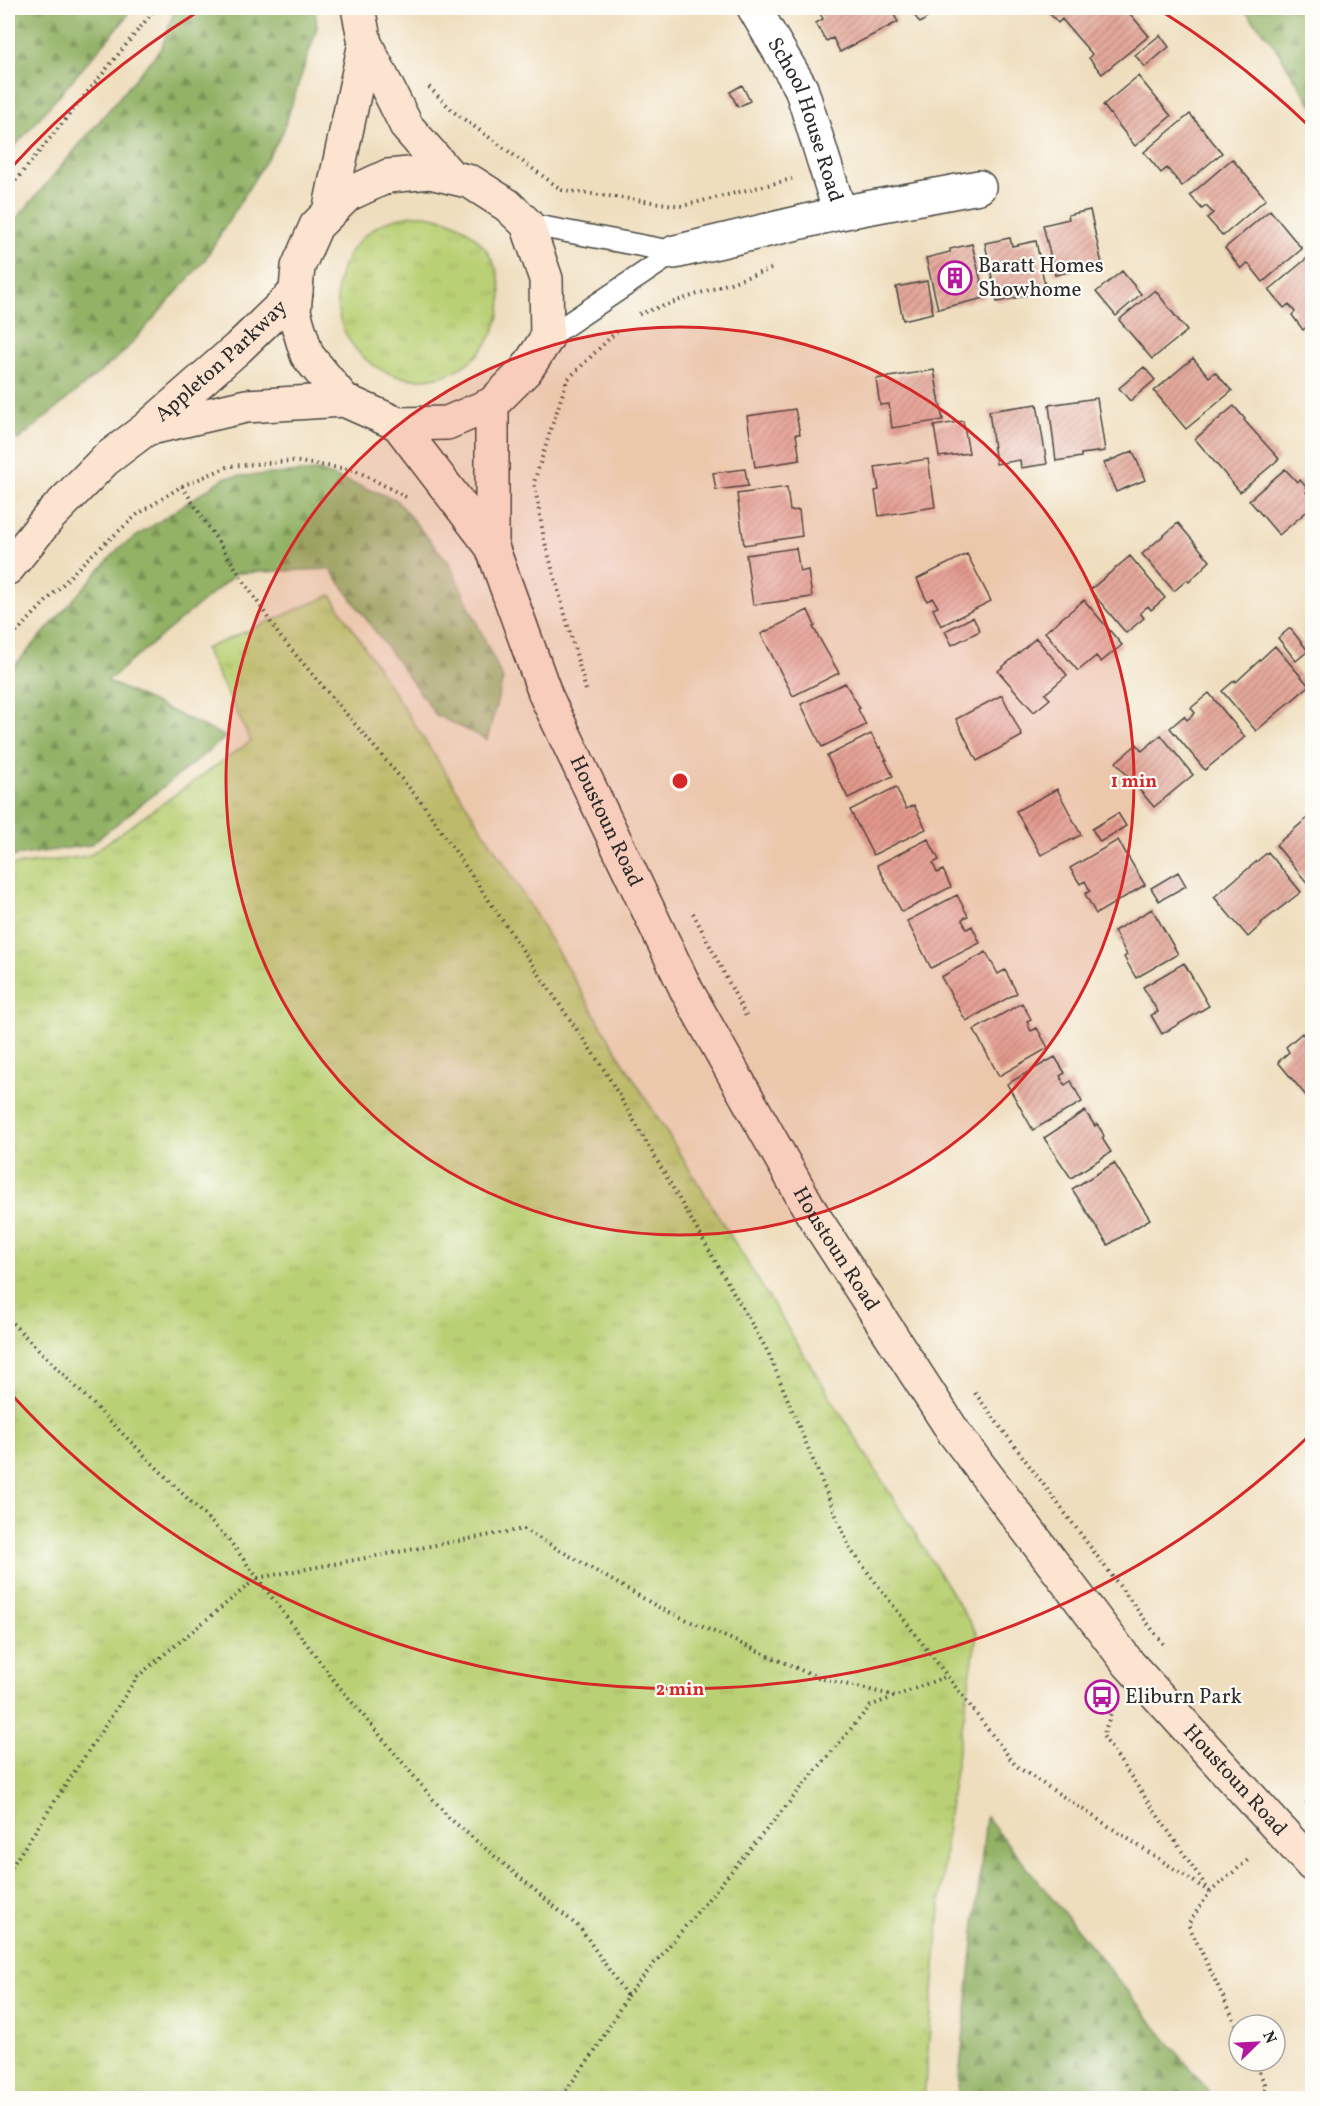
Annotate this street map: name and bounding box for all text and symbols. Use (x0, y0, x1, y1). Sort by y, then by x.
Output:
street label: School House Road (760, 32, 850, 206)
place label: Baratt Homes Showhome (978, 252, 1104, 305)
building icon: Baratt Homes Showhome (937, 260, 973, 296)
street label: Appleton Parkway (149, 293, 294, 429)
street label: Houstoun Road (562, 751, 650, 892)
text: 1 min (1111, 770, 1157, 795)
centre of rings (670, 771, 690, 791)
street label: Houstoun Road (785, 1181, 886, 1317)
text: 2 min (656, 1678, 704, 1703)
bus stop icon: Eliburn Park (1084, 1679, 1120, 1715)
place label: Eliburn Park (1125, 1683, 1243, 1712)
street label: Houstoun Road (1176, 1718, 1294, 1843)
north arrow (1227, 2013, 1287, 2073)
text: N (1256, 2028, 1281, 2048)

